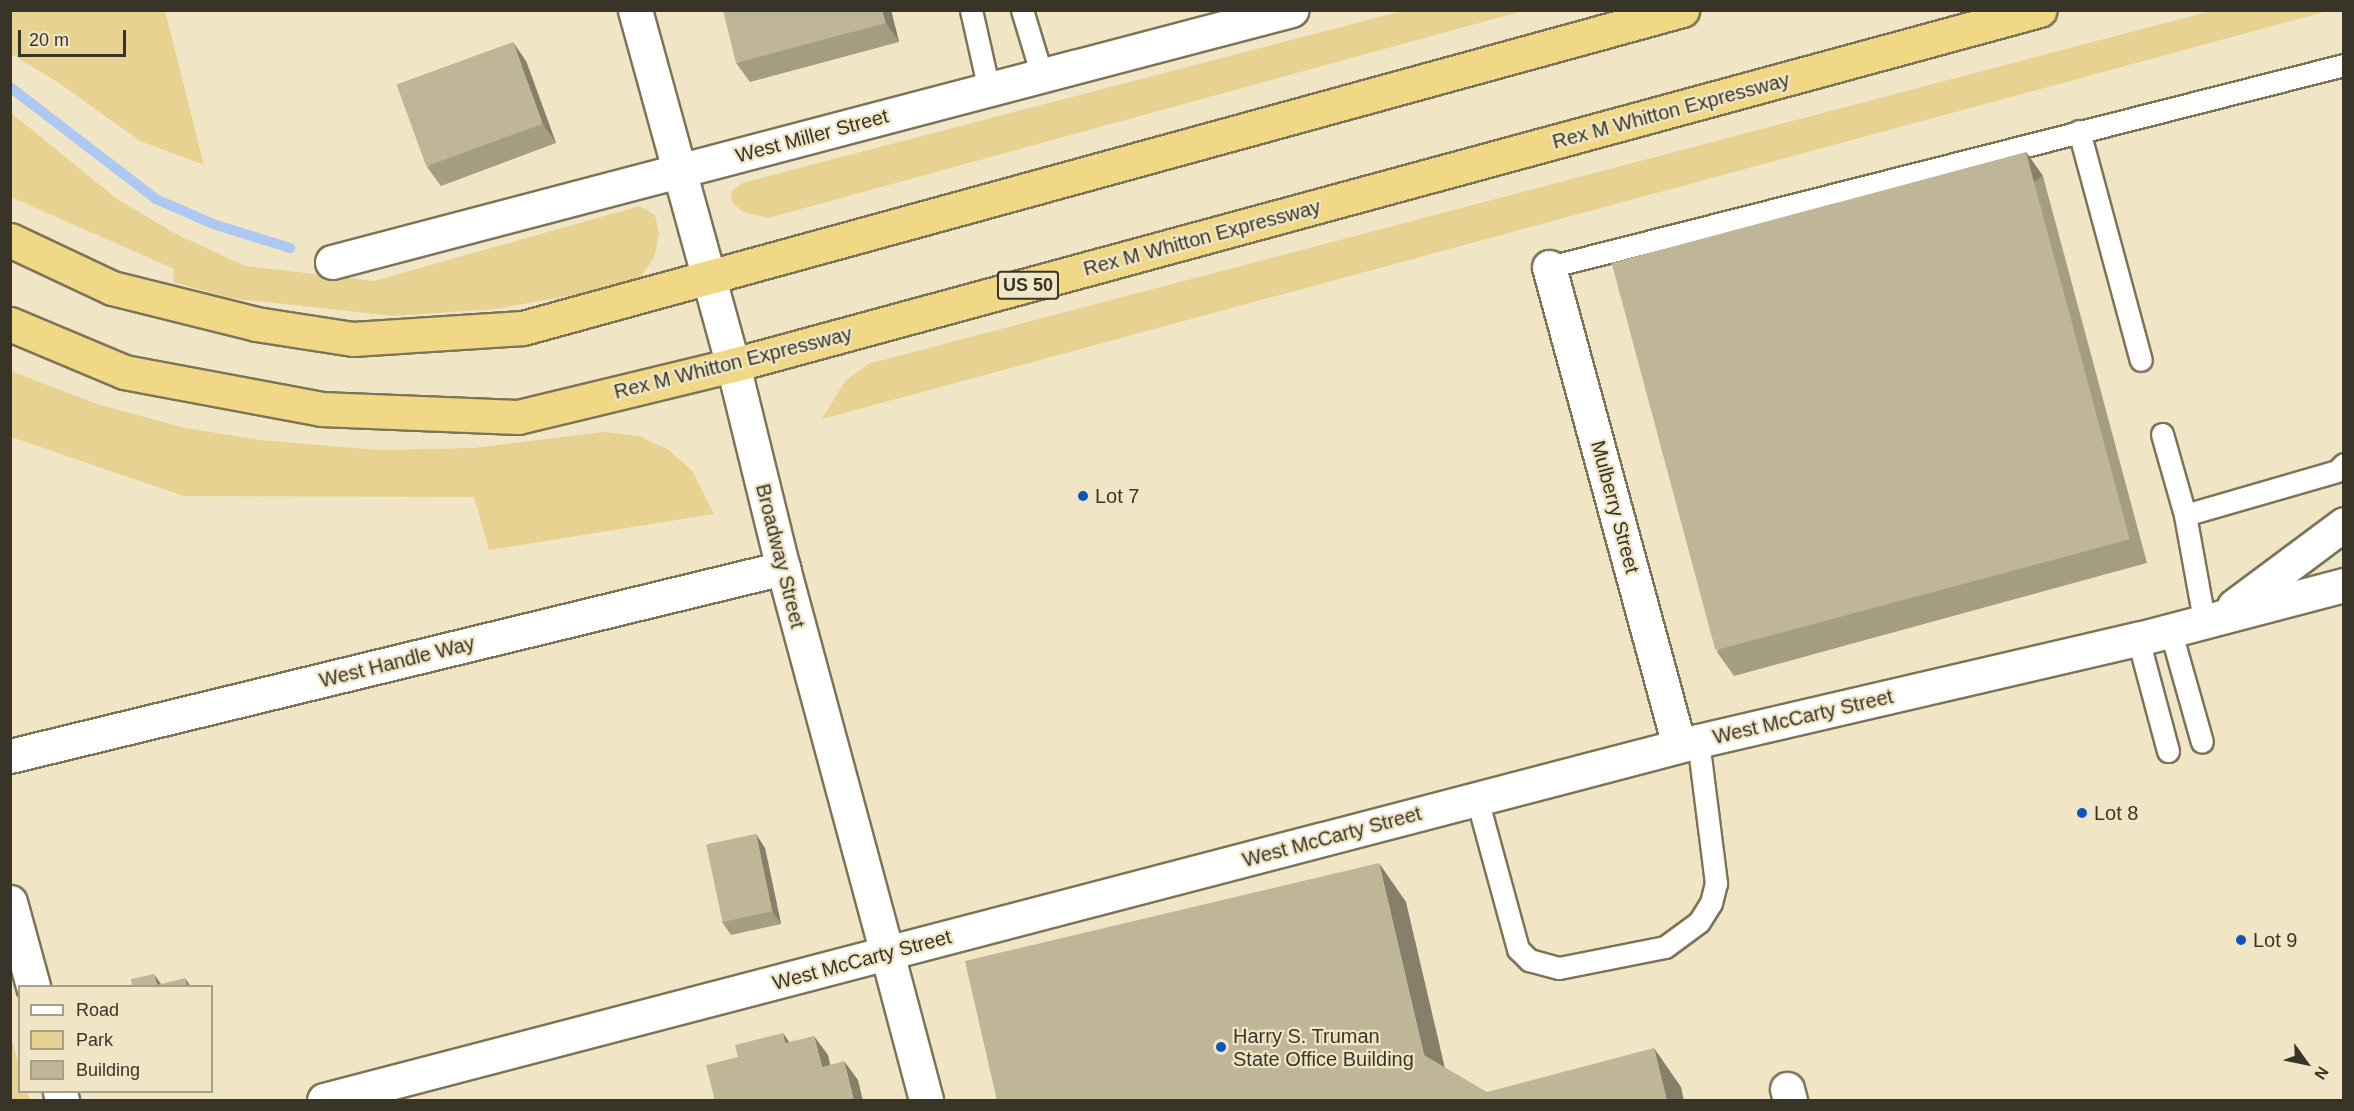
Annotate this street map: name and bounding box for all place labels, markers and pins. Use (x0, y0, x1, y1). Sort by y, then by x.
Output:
place label: Lot 7 (1095, 484, 1139, 508)
marker: Lot 7 (1076, 489, 1090, 503)
place label: Lot 8 (2094, 801, 2138, 825)
marker: Lot 8 (2075, 806, 2089, 820)
place label: Lot 9 (2253, 928, 2297, 952)
marker: Lot 9 (2234, 933, 2248, 947)
place label: Harry S. Truman State Office Building (1233, 1024, 1414, 1071)
marker: Harry S. Truman State Office Building (1214, 1040, 1228, 1054)

